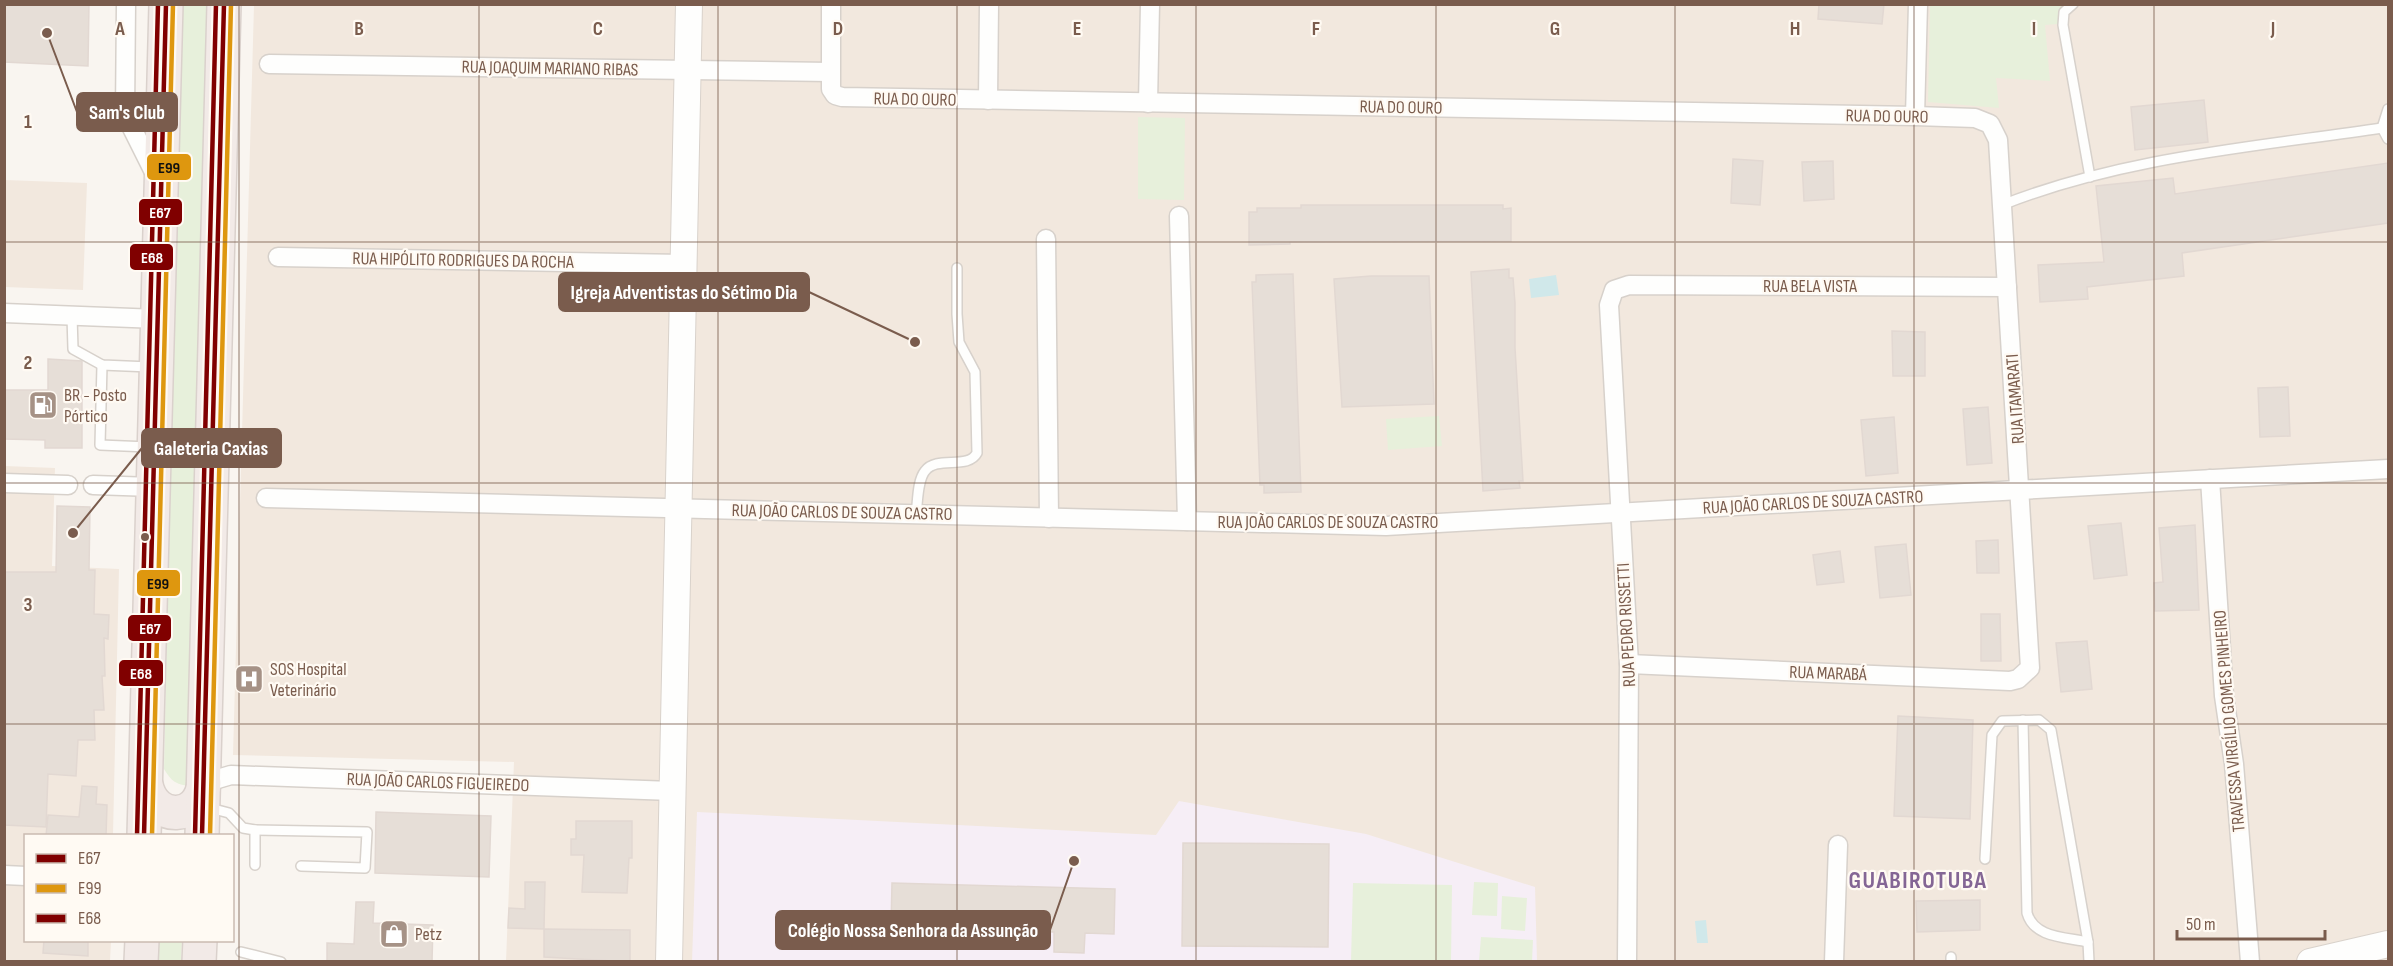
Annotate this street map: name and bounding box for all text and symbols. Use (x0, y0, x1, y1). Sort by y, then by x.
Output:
text: A (114, 17, 125, 41)
text: B (354, 17, 364, 41)
text: C (593, 17, 603, 41)
text: D (833, 17, 843, 41)
text: E (1073, 17, 1081, 41)
text: F (1312, 17, 1320, 41)
text: G (1550, 17, 1560, 41)
text: H (1790, 17, 1800, 41)
text: I (2032, 17, 2036, 41)
text: J (2270, 17, 2275, 41)
street label: RUA JOAQUIM MARIANO RIBAS (461, 56, 639, 81)
street label: RUA DO OURO (873, 88, 957, 111)
callout: Sam's Club (77, 93, 177, 131)
street label: RUA DO OURO (1359, 96, 1443, 119)
text: Sam's Club (89, 101, 165, 125)
street label: RUA DO OURO (1845, 105, 1929, 128)
text: 1 (24, 110, 32, 134)
line badge: E99 (146, 153, 192, 181)
text: E99 (158, 159, 180, 178)
line badge: E67 (138, 198, 183, 226)
text: E67 (149, 204, 171, 223)
line badge: E68 (129, 243, 174, 271)
street label: RUA HIPÓLITO RODRIGUES DA ROCHA (352, 248, 574, 273)
text: E68 (141, 249, 163, 268)
callout: Igreja Adventistas do Sétimo Dia (559, 273, 809, 311)
street label: RUA BELA VISTA (1763, 276, 1857, 297)
text: Igreja Adventistas do Sétimo Dia (571, 281, 797, 305)
text: 2 (24, 351, 32, 375)
street label: RUA ITAMARATI (2002, 353, 2029, 445)
place label: BR - Posto Pórtico (64, 385, 127, 427)
fuel station icon: BR - Posto Pórtico (27, 389, 59, 421)
callout: Galeteria Caxias (142, 429, 281, 467)
text: Galeteria Caxias (154, 437, 268, 461)
street label: RUA JOÃO CARLOS DE SOUZA CASTRO (1702, 486, 1924, 519)
street label: RUA JOÃO CARLOS DE SOUZA CASTRO (731, 500, 953, 525)
street label: RUA JOÃO CARLOS DE SOUZA CASTRO (1218, 512, 1438, 533)
unlabelled marker (139, 531, 151, 543)
street label: RUA PEDRO RISSETTI (1613, 562, 1640, 688)
line badge: E99 (136, 569, 181, 597)
text: E99 (147, 575, 169, 594)
text: 3 (24, 593, 33, 617)
street label: TRAVESSA VIRGÍLIO GOMES PINHEIRO (2209, 609, 2250, 833)
line badge: E67 (127, 614, 172, 642)
text: E67 (139, 620, 161, 639)
line badge: E68 (118, 659, 164, 687)
place label: SOS Hospital Veterinário (270, 659, 347, 701)
street label: RUA MARABÁ (1789, 662, 1867, 685)
hospital icon: SOS Hospital Veterinário (233, 663, 265, 695)
text: E68 (130, 665, 152, 684)
street label: RUA JOÃO CARLOS FIGUEIREDO (346, 769, 530, 796)
legend (24, 834, 234, 942)
text: E67 (78, 848, 101, 869)
district label: GUABIROTUBA (1849, 866, 1988, 895)
text: E99 (78, 878, 101, 899)
scale bar (2177, 903, 2326, 941)
text: E68 (78, 908, 101, 929)
callout: Colégio Nossa Senhora da Assunção (776, 911, 1050, 949)
text: 50 m (2186, 914, 2216, 935)
shop icon: Petz (378, 918, 410, 950)
text: Colégio Nossa Senhora da Assunção (788, 919, 1038, 943)
place label: Petz (415, 924, 442, 945)

